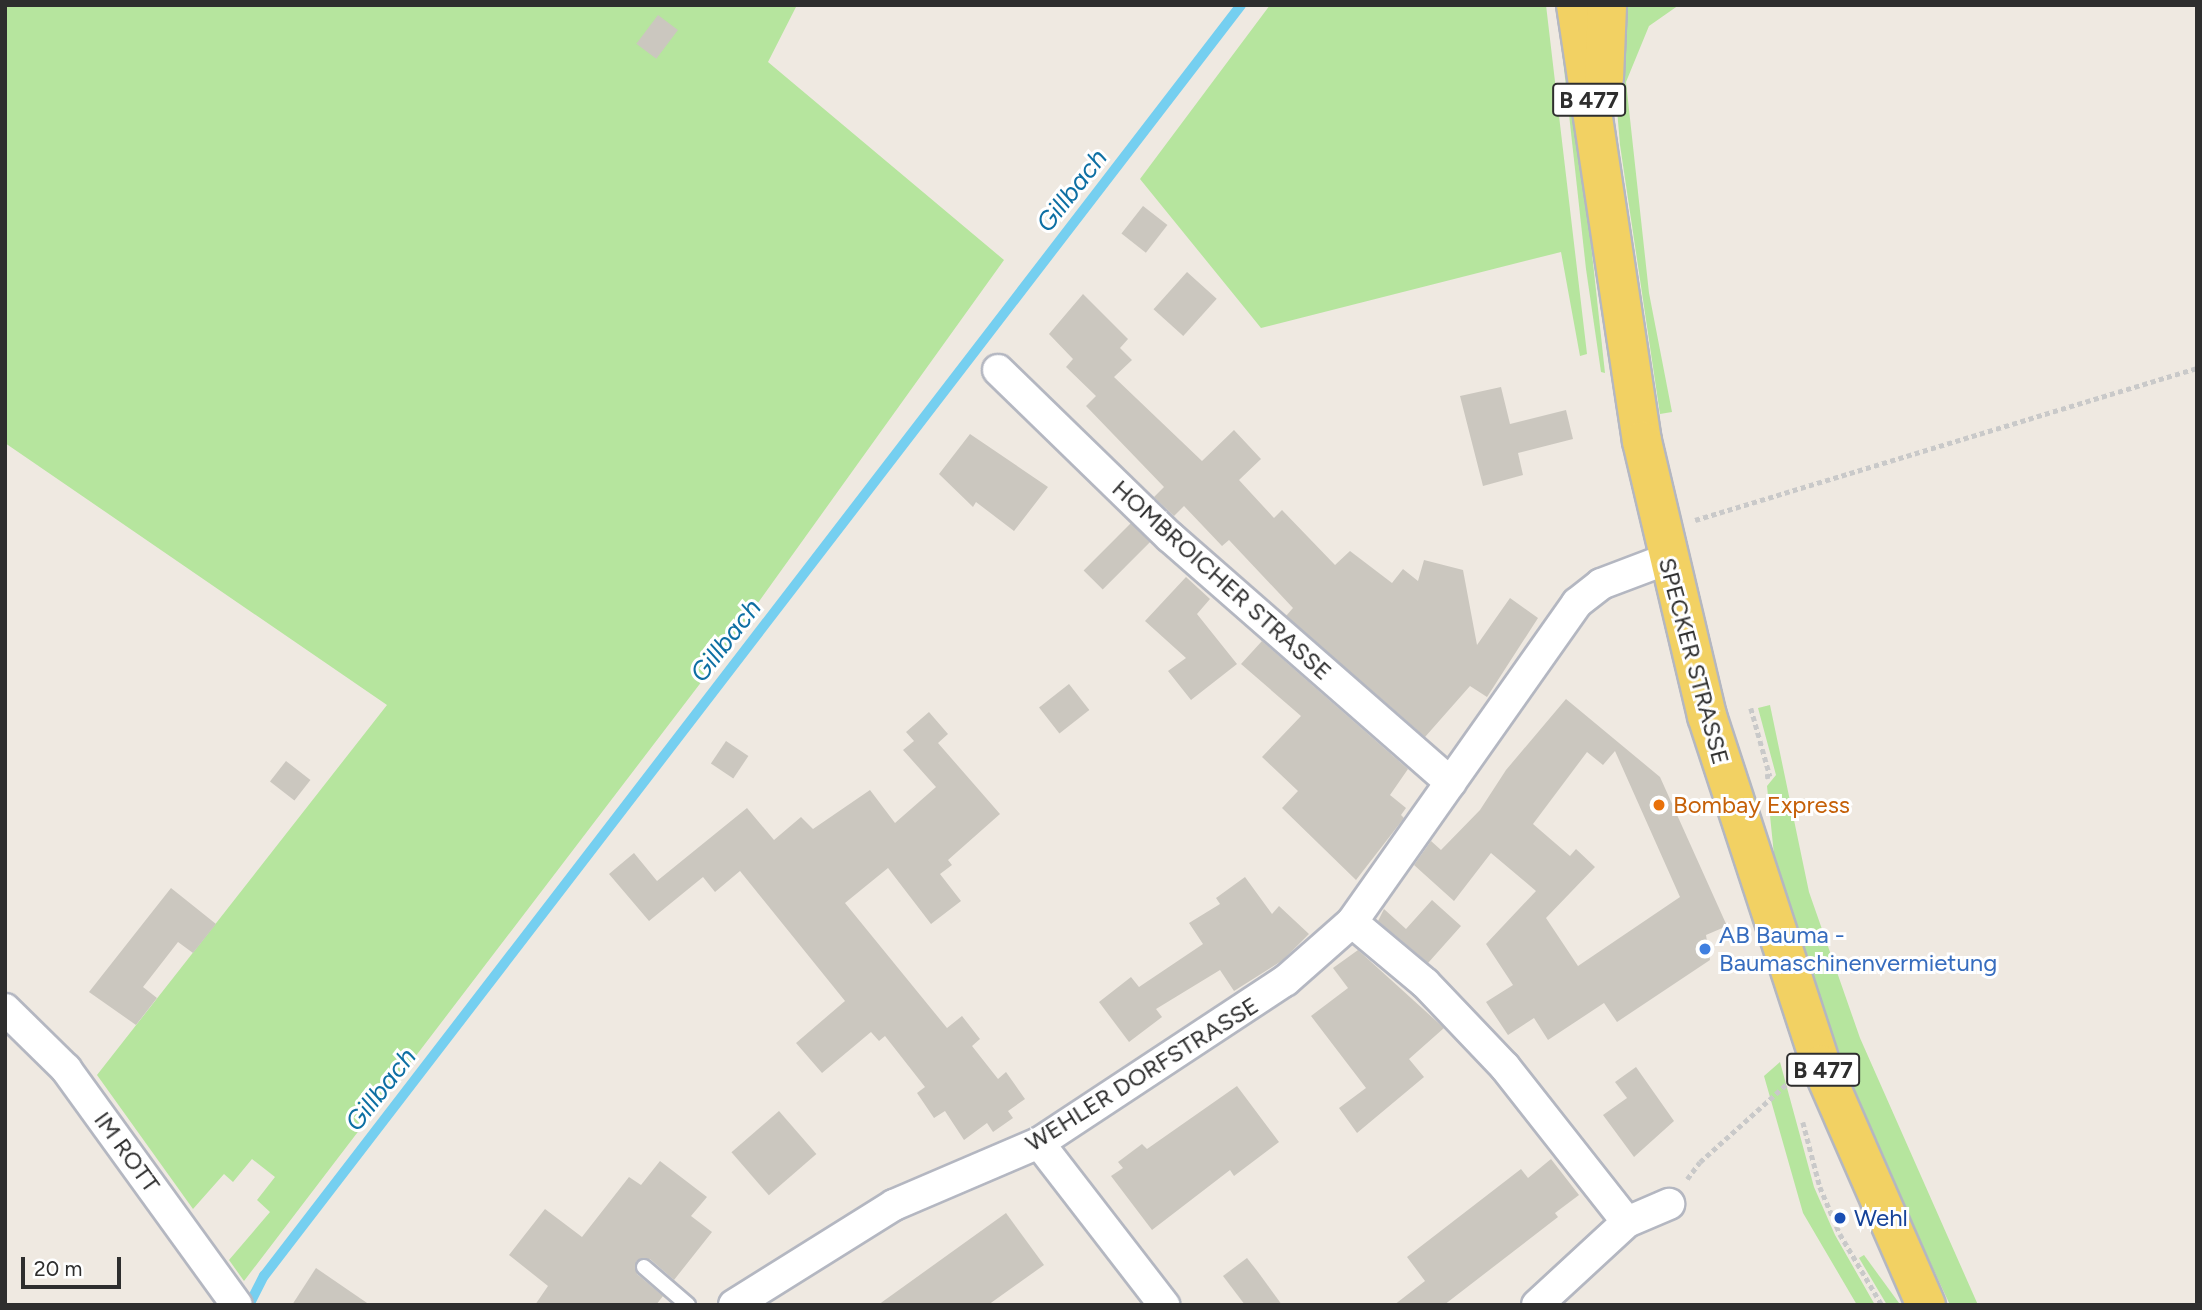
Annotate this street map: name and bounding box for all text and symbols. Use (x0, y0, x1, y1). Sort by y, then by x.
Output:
road number: B 477 (1550, 80, 1628, 120)
water label: Gillbach (1030, 143, 1114, 239)
street label: HOMBROICHER STRASSE (1106, 474, 1338, 686)
street label: SPECKER STRASSE (1653, 554, 1735, 768)
water label: Gillbach (684, 593, 768, 689)
place label: Bombay Express (1673, 791, 1850, 819)
marker: Bombay Express (1651, 797, 1667, 813)
place label: AB Bauma - Baumaschinenvermietung (1719, 921, 1997, 977)
marker: AB Bauma - Baumaschinenvermietung (1697, 941, 1713, 957)
street label: WEHLER DORFSTRASSE (1020, 990, 1264, 1158)
water label: Gillbach (339, 1042, 423, 1138)
road number: B 477 (1784, 1050, 1862, 1090)
street label: IM ROTT (88, 1106, 166, 1198)
place label: Wehl (1854, 1204, 1908, 1232)
marker: Wehl (1832, 1210, 1848, 1226)
scale bar (24, 1244, 124, 1288)
text: 20 m (34, 1256, 82, 1281)

